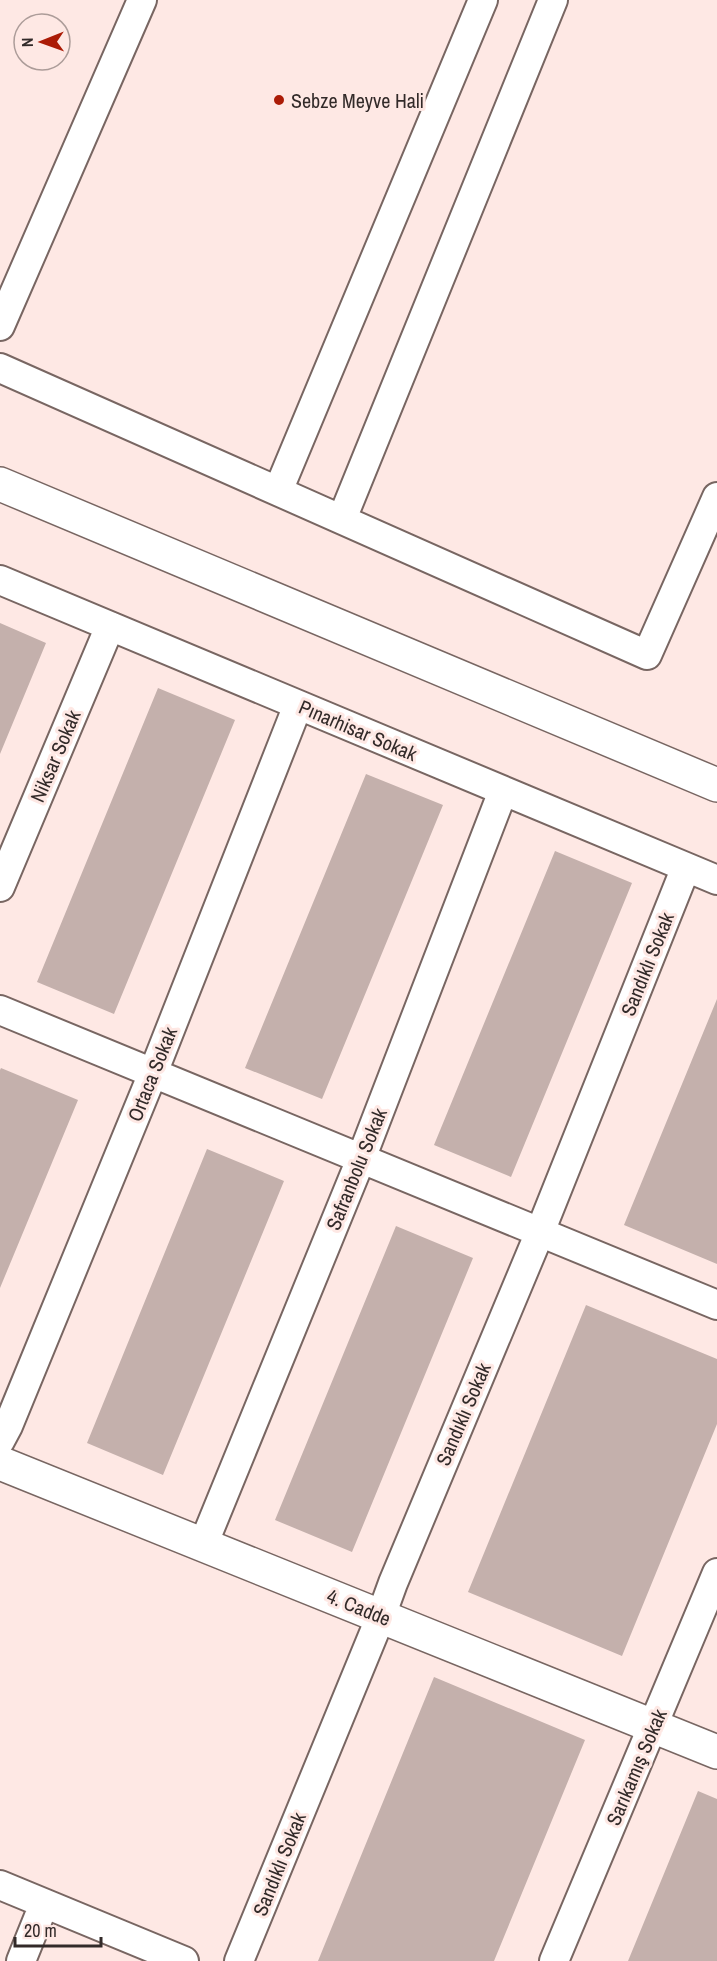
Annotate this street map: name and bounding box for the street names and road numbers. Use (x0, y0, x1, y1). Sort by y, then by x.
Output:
street label: Pınarhisar Sokak (295, 693, 422, 767)
street label: Niksar Sokak (24, 705, 87, 806)
street label: Sandıklı Sokak (614, 907, 680, 1020)
street label: Ortaca Sokak (121, 1022, 183, 1125)
street label: Safranbolu Sokak (319, 1103, 393, 1234)
street label: Sandıklı Sokak (429, 1358, 497, 1470)
street label: 4. Cadde (323, 1582, 395, 1632)
street label: Sarıkamış Sokak (599, 1704, 673, 1829)
street label: Sandıklı Sokak (246, 1807, 312, 1920)

